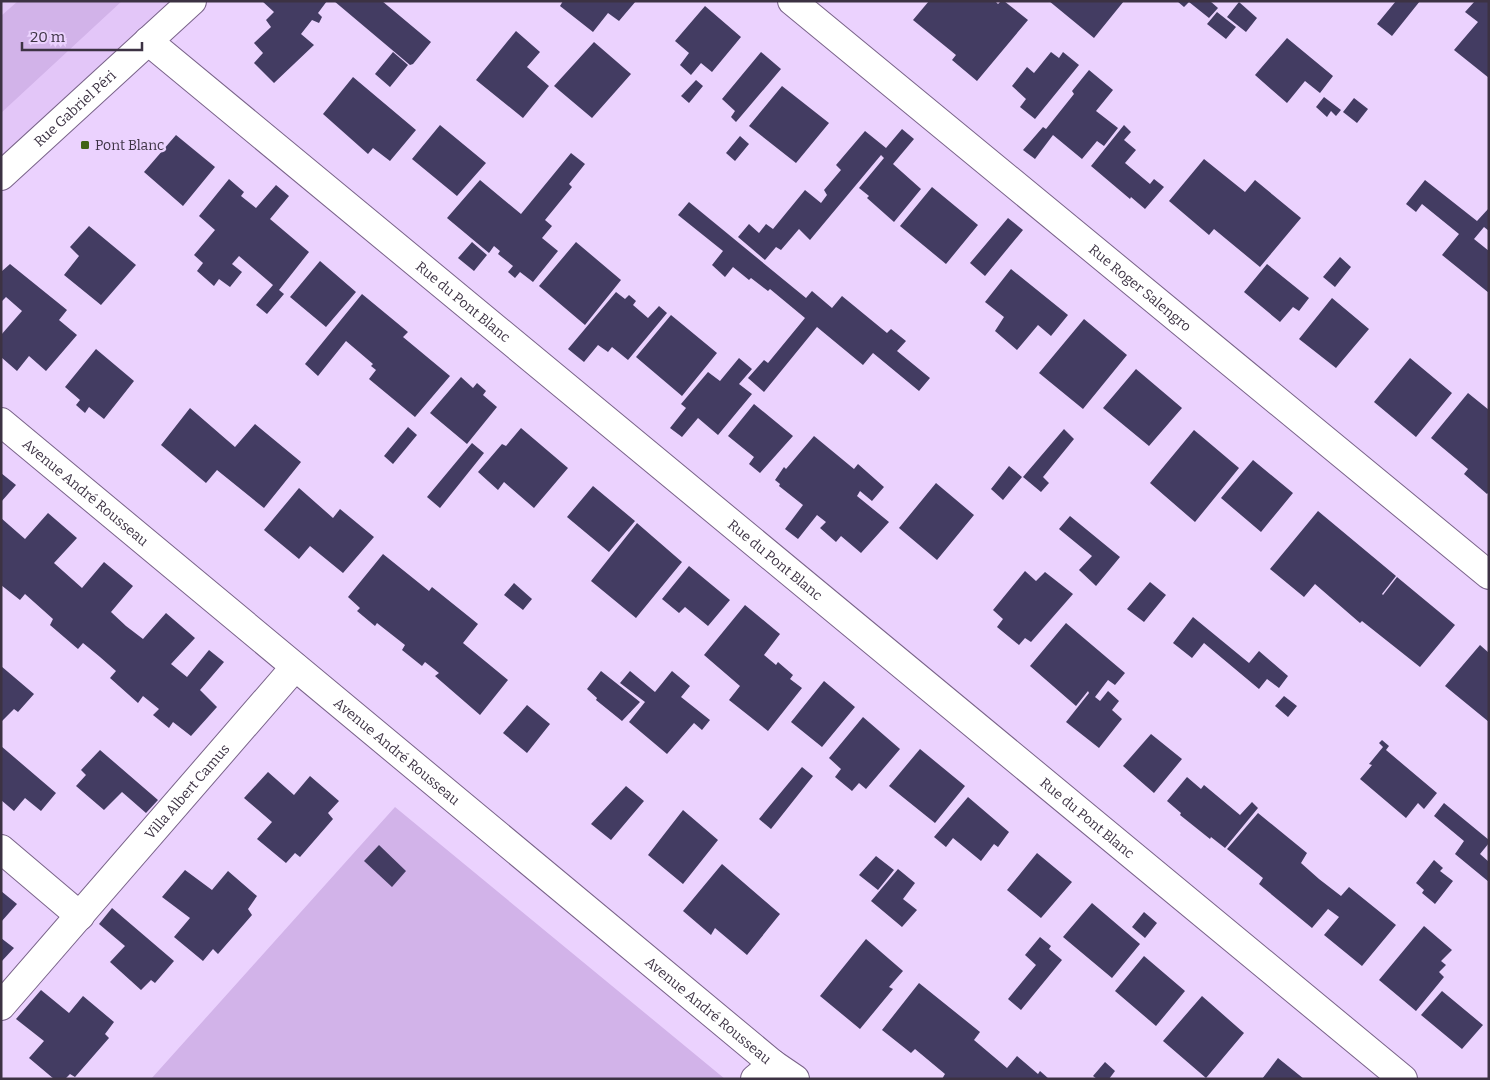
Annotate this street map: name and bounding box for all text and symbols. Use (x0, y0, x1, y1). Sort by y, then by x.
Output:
scale bar (22, 20, 142, 52)
text: 20 m (30, 28, 66, 46)
street label: Rue Gabriel Péri (31, 67, 119, 150)
place label: Pont Blanc (95, 137, 164, 154)
marker: Pont Blanc (79, 139, 91, 151)
street label: Rue Roger Salengro (1085, 241, 1194, 335)
street label: Rue du Pont Blanc (412, 258, 513, 346)
street label: Avenue André Rousseau (19, 436, 152, 550)
street label: Rue du Pont Blanc (724, 516, 826, 604)
street label: Avenue André Rousseau (330, 694, 463, 809)
street label: Villa Albert Camus (142, 741, 233, 843)
street label: Rue du Pont Blanc (1036, 774, 1138, 862)
street label: Avenue André Rousseau (642, 953, 775, 1068)

